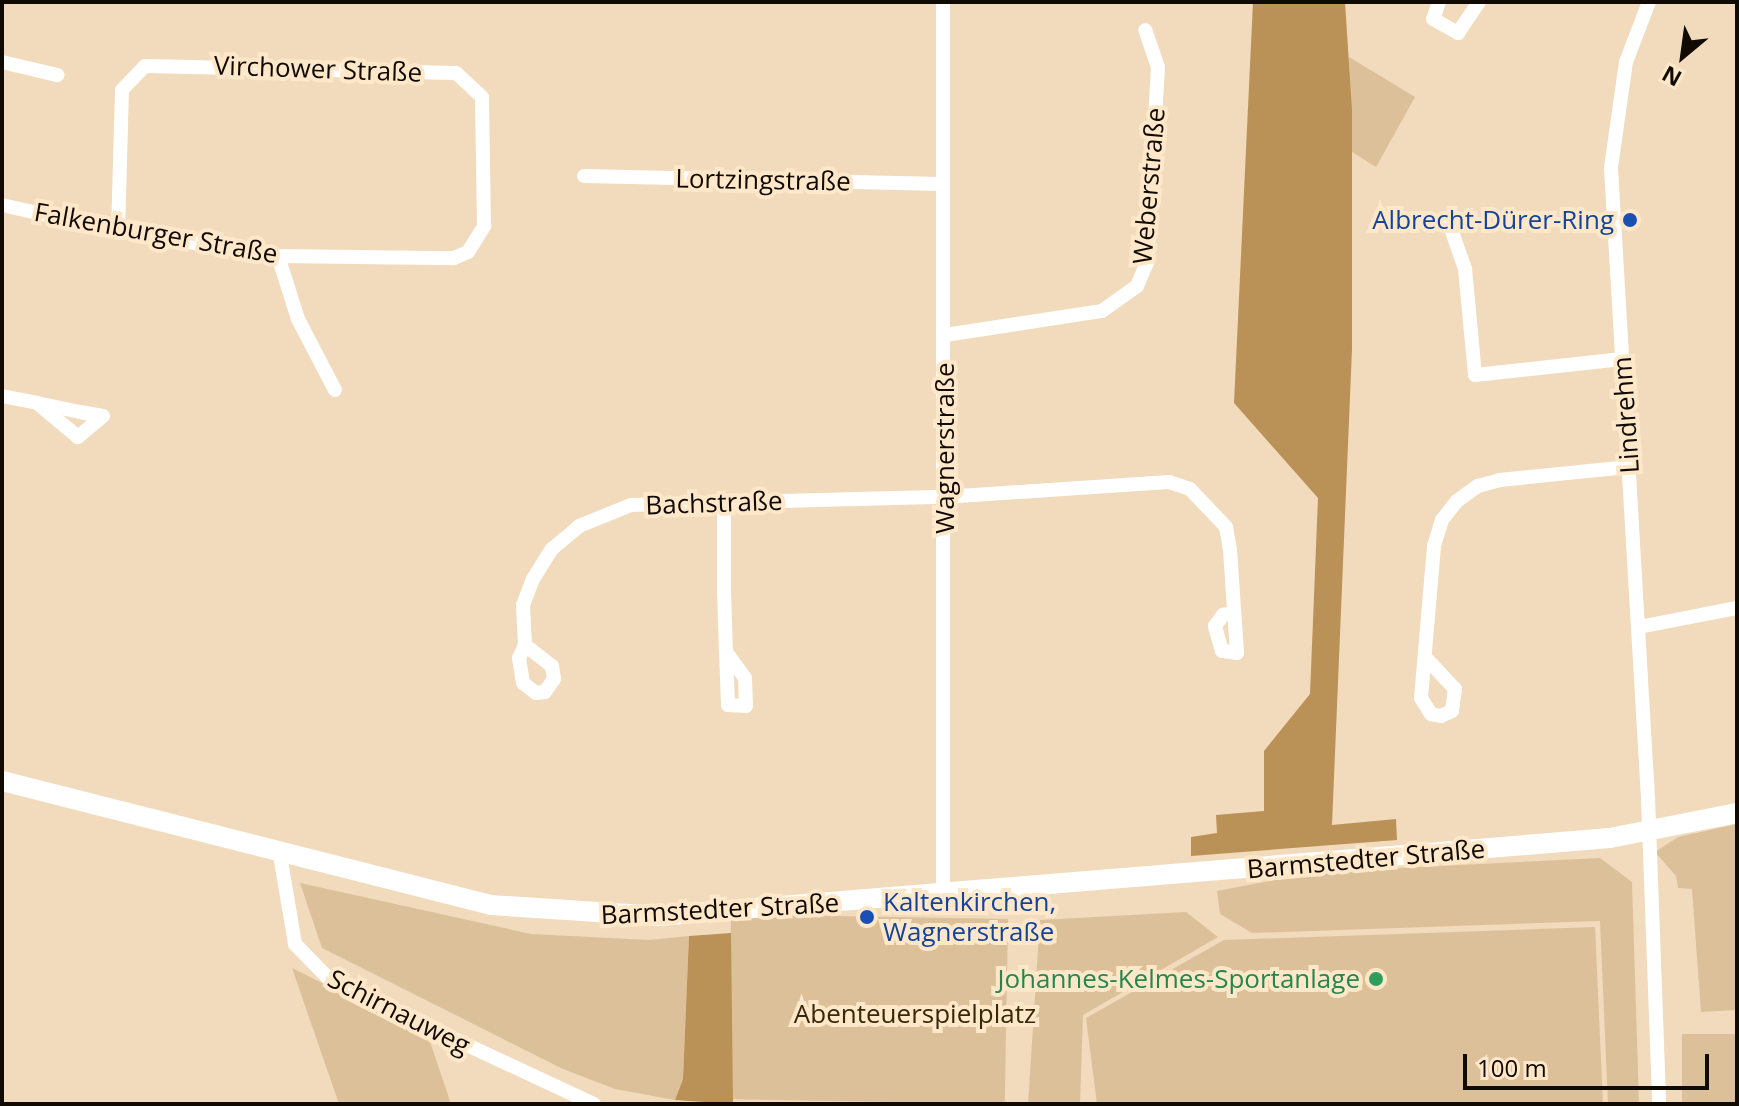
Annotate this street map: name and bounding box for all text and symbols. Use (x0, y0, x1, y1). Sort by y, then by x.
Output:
north arrow (1643, 16, 1723, 96)
street label: Virchower Straße (213, 50, 423, 88)
text: N (1656, 60, 1686, 94)
street label: Weberstraße (1127, 106, 1171, 266)
street label: Lortzingstraße (675, 163, 851, 197)
street label: Falkenburger Straße (32, 196, 280, 270)
place label: Albrecht-Dürer-Ring (1372, 204, 1614, 236)
marker: Albrecht-Dürer-Ring (1621, 211, 1639, 229)
street label: Lindrehm (1606, 355, 1646, 475)
street label: Wagnerstraße (929, 362, 961, 534)
street label: Bachstraße (645, 485, 783, 521)
street label: Barmstedter Straße (1246, 833, 1486, 885)
place label: Kaltenkirchen, Wagnerstraße (883, 886, 1056, 948)
street label: Barmstedter Straße (600, 887, 840, 931)
marker: Kaltenkirchen, Wagnerstraße (858, 908, 876, 926)
street label: Schirnauweg (323, 963, 475, 1061)
place label: Johannes-Kelmes-Sportanlage (997, 963, 1360, 995)
marker: Johannes-Kelmes-Sportanlage (1367, 970, 1385, 988)
park label: Abenteuerspielplatz (794, 998, 1036, 1030)
scale bar (1467, 1038, 1713, 1088)
text: 100 m (1477, 1051, 1547, 1084)

